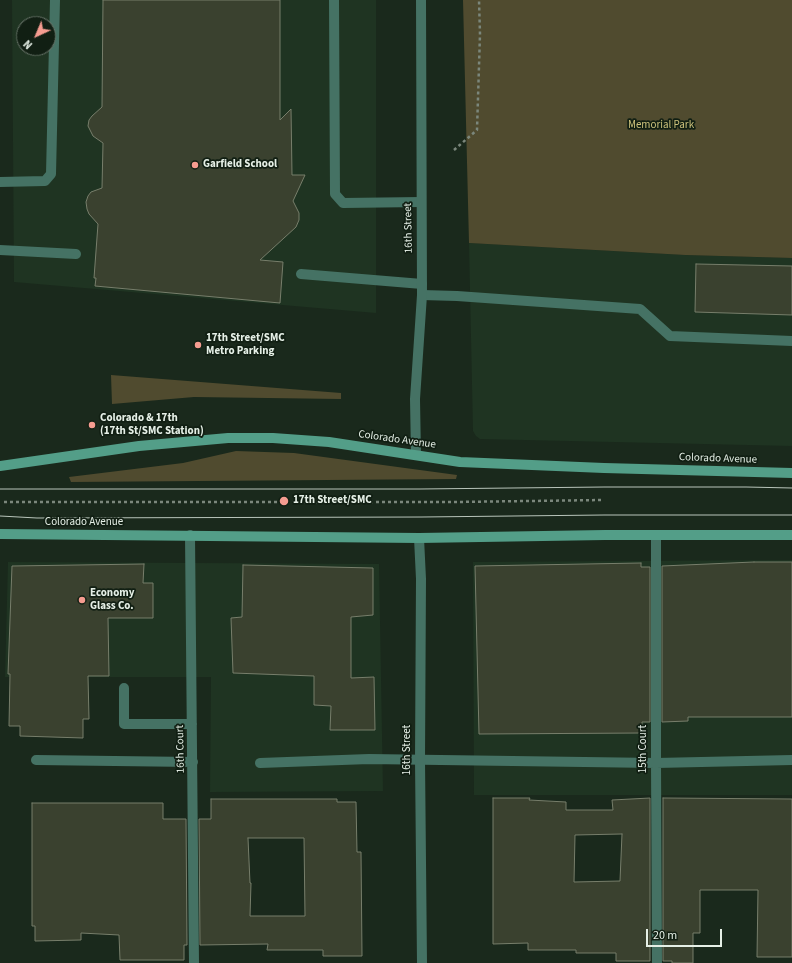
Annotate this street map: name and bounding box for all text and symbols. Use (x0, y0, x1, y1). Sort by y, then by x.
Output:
north arrow (16, 16, 56, 56)
text: N (20, 36, 36, 52)
park label: Memorial Park (628, 119, 694, 133)
place label: Garfield School (203, 158, 277, 172)
marker: Garfield School (190, 160, 200, 170)
street label: 16th Street (402, 203, 416, 253)
place label: 17th Street/SMC Metro Parking (206, 332, 285, 358)
marker: 17th Street/SMC Metro Parking (193, 340, 203, 350)
place label: Colorado & 17th (17th St/SMC Station) (100, 412, 204, 438)
marker: Colorado & 17th (17th St/SMC Station) (87, 420, 97, 430)
street label: Colorado Avenue (357, 428, 437, 452)
street label: Colorado Avenue (679, 451, 757, 467)
place label: 17th Street/SMC (293, 494, 372, 508)
marker: 17th Street/SMC (278, 495, 290, 507)
street label: Colorado Avenue (45, 516, 123, 530)
place label: Economy Glass Co. (90, 587, 134, 613)
marker: Economy Glass Co. (77, 595, 87, 605)
street label: 16th Court (174, 725, 188, 773)
street label: 16th Street (401, 725, 415, 775)
street label: 15th Court (637, 725, 651, 773)
scale bar (648, 921, 724, 947)
text: 20 m (653, 927, 677, 944)

